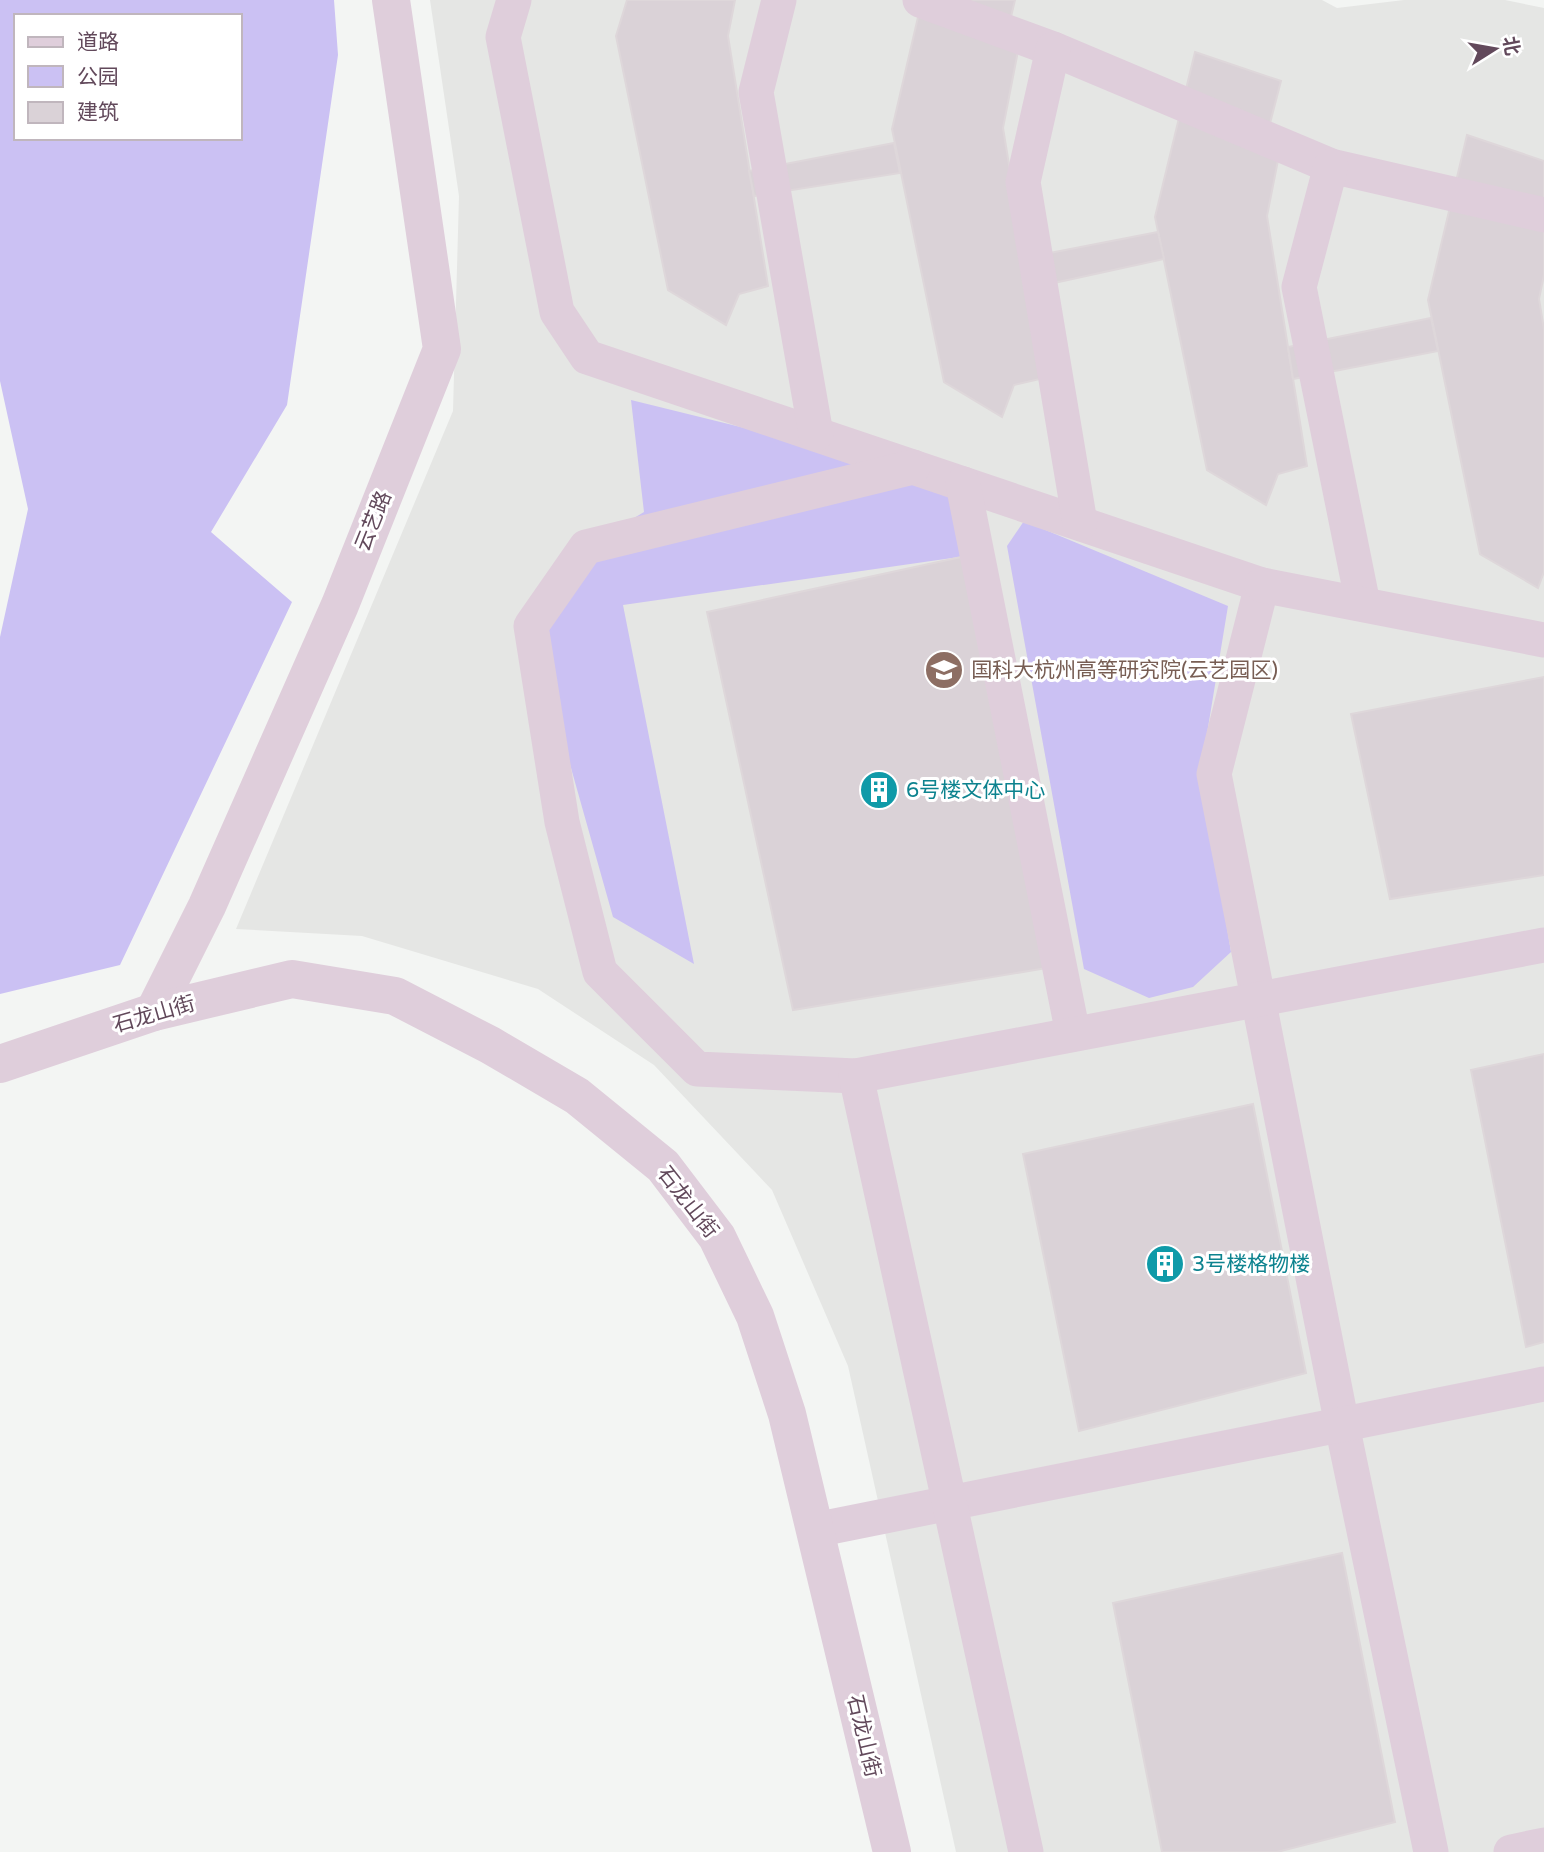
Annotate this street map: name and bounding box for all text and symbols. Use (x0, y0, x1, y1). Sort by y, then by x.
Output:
legend (14, 14, 242, 140)
north arrow (1460, 14, 1530, 84)
text: 道路 (77, 30, 119, 55)
text: 北 (1498, 35, 1523, 57)
text: 公园 (77, 65, 119, 90)
text: 建筑 (77, 100, 119, 125)
street label: 云艺路 (350, 487, 397, 555)
school or university icon: 国科大杭州高等研究院(云艺园区) (923, 649, 965, 691)
place label: 国科大杭州高等研究院(云艺园区) (971, 658, 1278, 683)
building icon: 6号楼文体中心 (858, 769, 900, 811)
place label: 6号楼文体中心 (906, 778, 1045, 803)
street label: 石龙山街 (110, 991, 198, 1038)
street label: 石龙山街 (652, 1162, 723, 1243)
building icon: 3号楼格物楼 (1144, 1243, 1186, 1285)
place label: 3号楼格物楼 (1192, 1252, 1310, 1277)
street label: 石龙山街 (842, 1692, 885, 1780)

